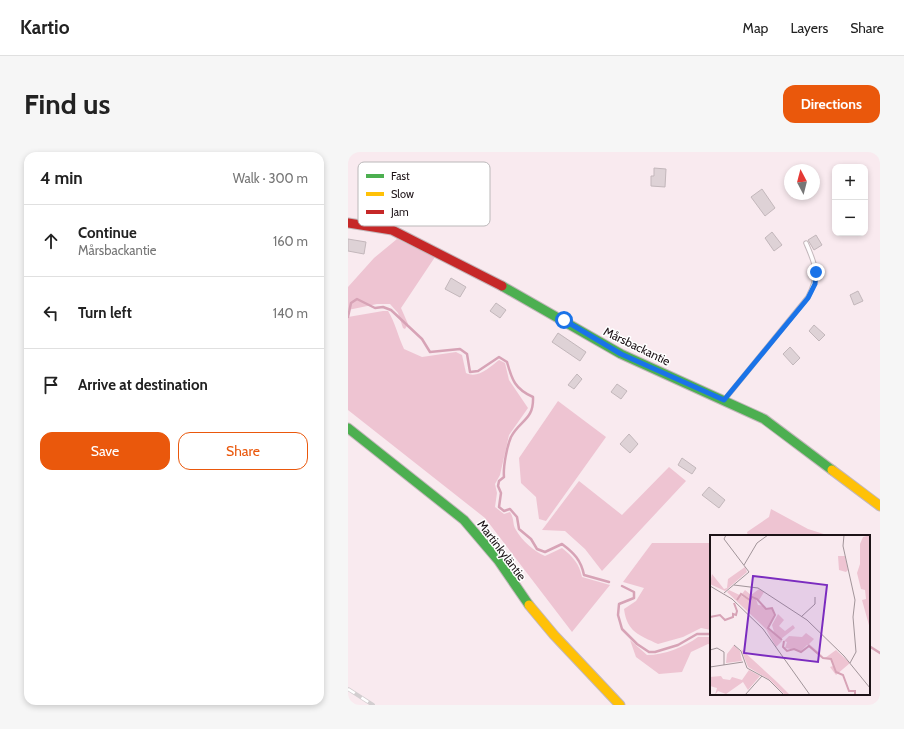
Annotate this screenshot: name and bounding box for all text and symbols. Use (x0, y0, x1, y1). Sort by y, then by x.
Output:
text: Kartio (20, 16, 69, 39)
text: Map (743, 19, 768, 37)
text: Layers (790, 19, 828, 37)
text: Share (850, 19, 884, 37)
button: Directions (783, 85, 880, 123)
text: Find us (24, 87, 110, 121)
legend (358, 162, 490, 226)
north arrow (784, 164, 820, 200)
map controls (832, 164, 868, 236)
button: + (832, 164, 868, 200)
text: 4 min (40, 168, 83, 188)
text: Fast (391, 169, 410, 183)
text: Walk · 300 m (233, 170, 308, 186)
text: Slow (391, 187, 414, 201)
button: − (832, 200, 868, 236)
text: Jam (390, 205, 409, 219)
text: Continue (78, 224, 137, 242)
icon: ahead (40, 230, 62, 252)
text: 160 m (273, 233, 308, 249)
text: Mårsbackantie (78, 242, 157, 258)
route end (807, 263, 825, 281)
icon: left (40, 302, 62, 324)
text: Turn left (78, 304, 132, 322)
text: 140 m (273, 305, 308, 321)
route start (555, 311, 573, 329)
street label: Mårsbackantie (601, 323, 673, 369)
icon: arrive (40, 374, 62, 396)
text: Arrive at destination (78, 376, 208, 394)
button: Save (40, 432, 170, 470)
button: Share (178, 432, 308, 470)
street label: Martinkyläntie (474, 517, 530, 583)
inset map (710, 535, 870, 695)

